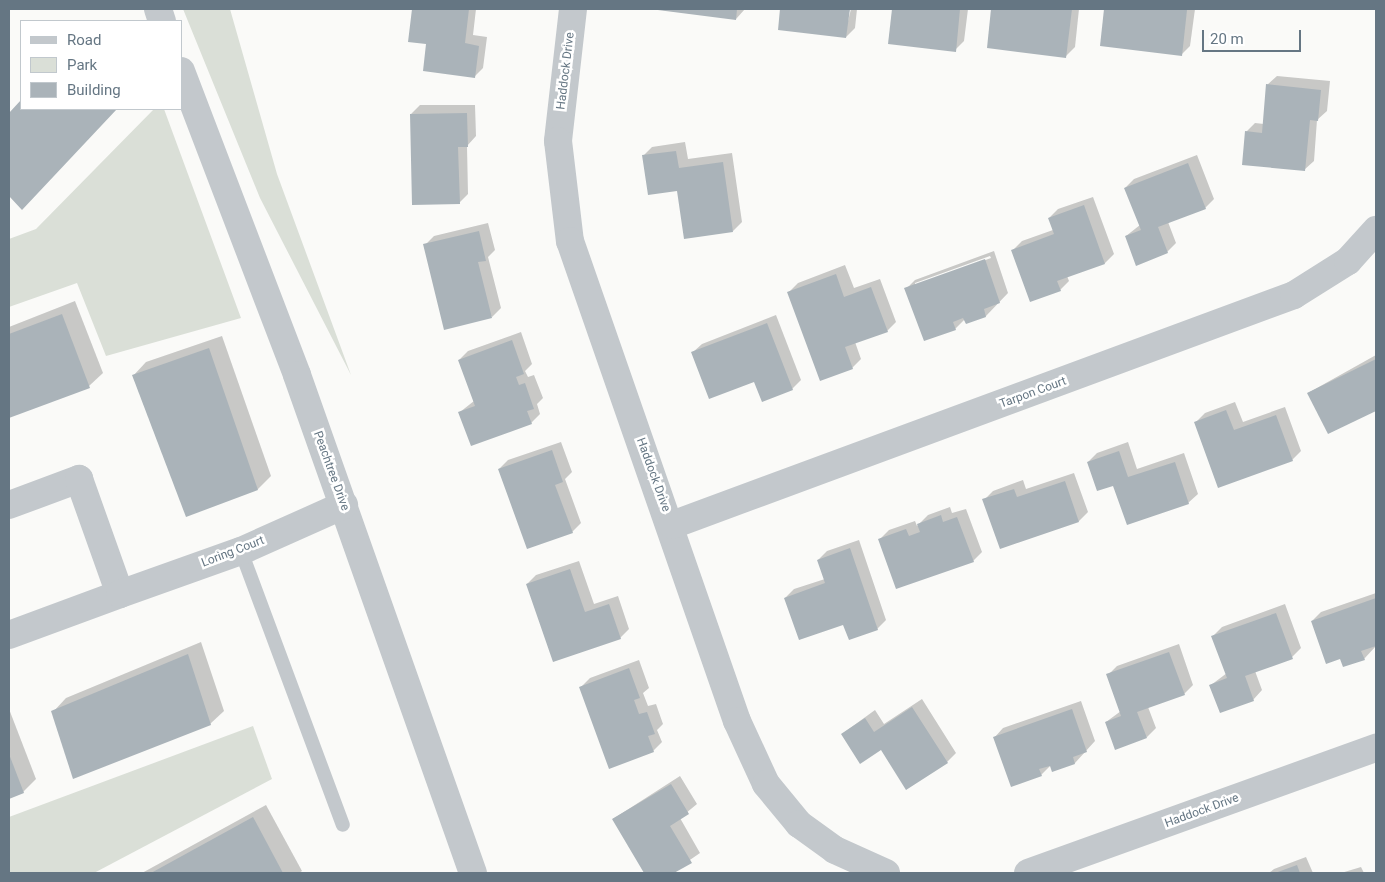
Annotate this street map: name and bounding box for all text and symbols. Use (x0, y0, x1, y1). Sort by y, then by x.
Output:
legend (20, 20, 182, 110)
scale bar (1205, 20, 1304, 52)
text: 20 m (1210, 30, 1244, 48)
text: Road (67, 31, 101, 49)
street label: Haddock Drive (554, 32, 578, 110)
text: Park (67, 56, 97, 74)
text: Building (67, 81, 121, 99)
street label: Tarpon Court (998, 374, 1068, 412)
street label: Peachtree Drive (310, 429, 352, 513)
street label: Haddock Drive (633, 436, 673, 514)
street label: Loring Court (200, 533, 266, 571)
street label: Haddock Drive (1163, 791, 1241, 831)

